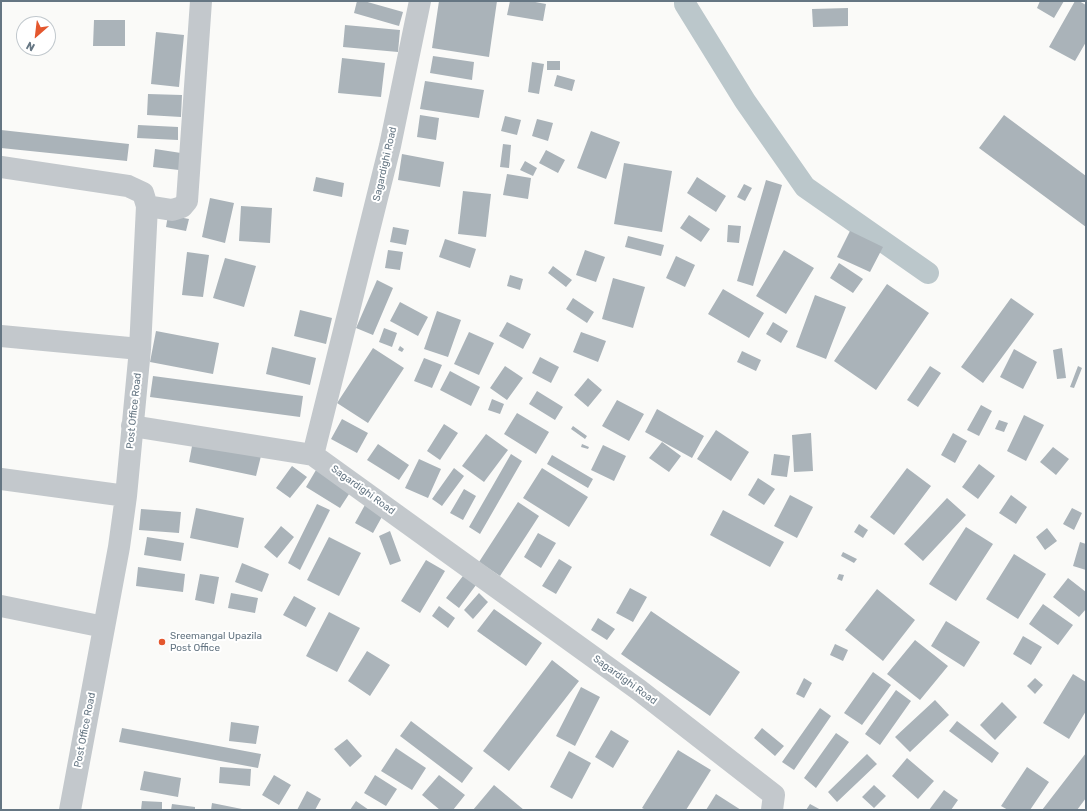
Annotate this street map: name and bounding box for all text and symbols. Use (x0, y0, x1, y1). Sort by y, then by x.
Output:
north arrow (16, 16, 56, 56)
text: N (24, 39, 37, 54)
street label: Sagardighi Road (371, 126, 399, 202)
street label: Post Office Road (124, 373, 144, 449)
street label: Sagardighi Road (329, 463, 397, 517)
place label: Sreemangal Upazila Post Office (170, 630, 262, 654)
marker: Sreemangal Upazila Post Office (157, 637, 167, 647)
street label: Sagardighi Road (591, 653, 659, 707)
street label: Post Office Road (72, 691, 98, 769)

